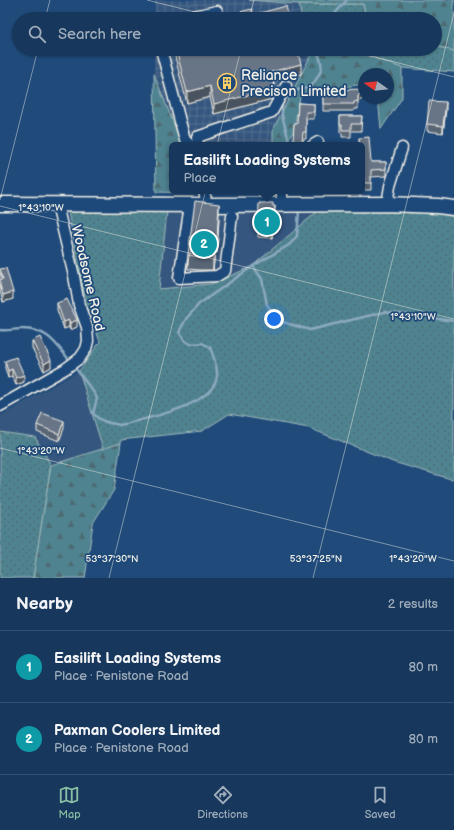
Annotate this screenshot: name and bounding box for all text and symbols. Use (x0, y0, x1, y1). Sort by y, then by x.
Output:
search box (12, 12, 442, 56)
icon: search (26, 23, 48, 45)
text: Search here (58, 25, 141, 44)
place label: Reliance Precison Limited (241, 67, 347, 100)
north arrow (358, 68, 394, 104)
building icon: Reliance Precison Limited (216, 72, 238, 94)
popup (169, 142, 365, 194)
text: Easilift Loading Systems (183, 151, 351, 170)
text: Place (183, 170, 216, 186)
text: 1°43'10"W (18, 202, 64, 214)
pin: 1 (254, 207, 280, 237)
street label: Woodsome Road (68, 223, 108, 333)
pin: 2 (191, 229, 217, 259)
your location (264, 309, 284, 329)
text: 1°43'10"W (390, 311, 436, 323)
text: 1°43'20"W (17, 445, 65, 457)
text: 53°37'30"N (86, 553, 138, 565)
text: 53°37'25"N (290, 553, 342, 565)
text: 1°43'20"W (389, 553, 437, 565)
text: Nearby (16, 594, 73, 614)
text: 2 results (388, 596, 438, 612)
text: Easilift Loading Systems (54, 649, 221, 668)
text: 1 (26, 659, 32, 675)
text: 80 m (409, 659, 438, 675)
text: Place · Penistone Road (54, 668, 189, 684)
text: Paxman Coolers Limited (54, 721, 220, 740)
text: 2 (25, 731, 33, 747)
text: 80 m (409, 731, 438, 747)
text: Place · Penistone Road (54, 740, 189, 756)
tab: Map (58, 784, 81, 821)
tab: Directions (197, 784, 248, 821)
tab: Saved (365, 784, 396, 821)

